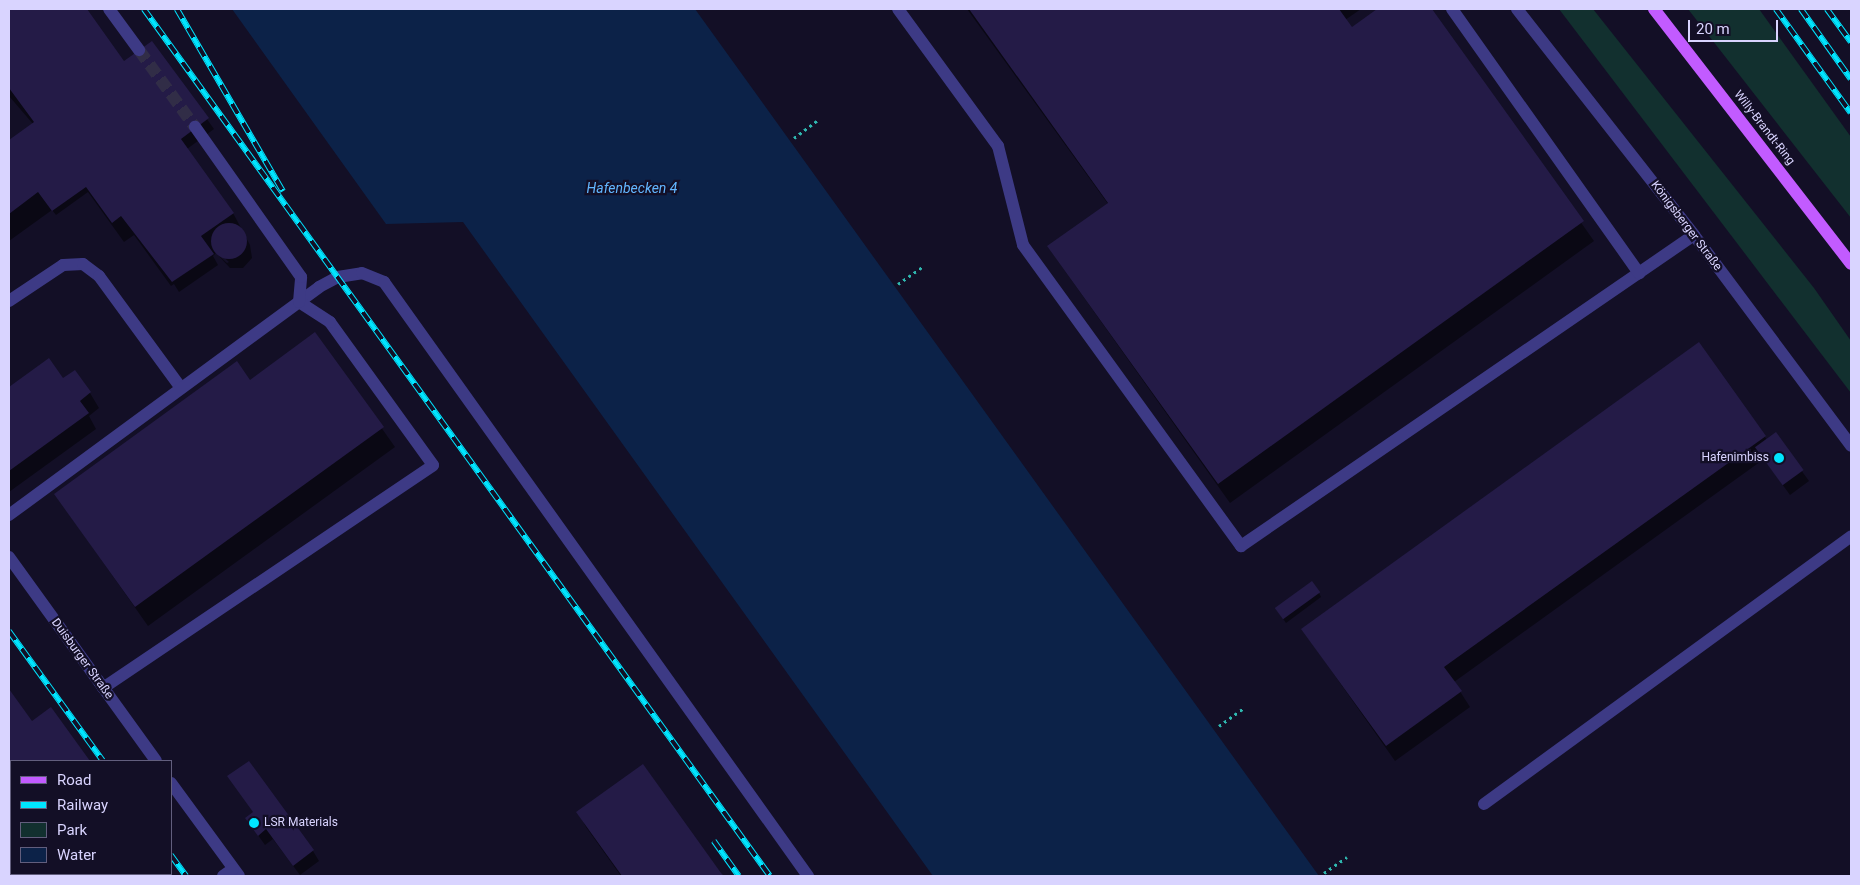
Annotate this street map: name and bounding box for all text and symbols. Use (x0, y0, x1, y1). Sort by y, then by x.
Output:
scale bar (1690, 10, 1780, 42)
text: 20 m (1696, 20, 1730, 38)
street label: Willy-Brandt-Ring (1730, 88, 1798, 168)
street label: Königsberger Straße (1648, 178, 1724, 274)
water label: Hafenbecken 4 (587, 180, 677, 196)
place label: Hafenimbiss (1701, 451, 1769, 465)
marker: Hafenimbiss (1773, 452, 1785, 464)
street label: Duisburger Straße (48, 616, 116, 702)
legend (10, 760, 172, 875)
text: Road (57, 771, 91, 789)
text: Railway (57, 796, 108, 814)
place label: LSR Materials (264, 816, 338, 830)
marker: LSR Materials (248, 817, 260, 829)
text: Park (57, 821, 87, 839)
text: Water (57, 846, 96, 864)

